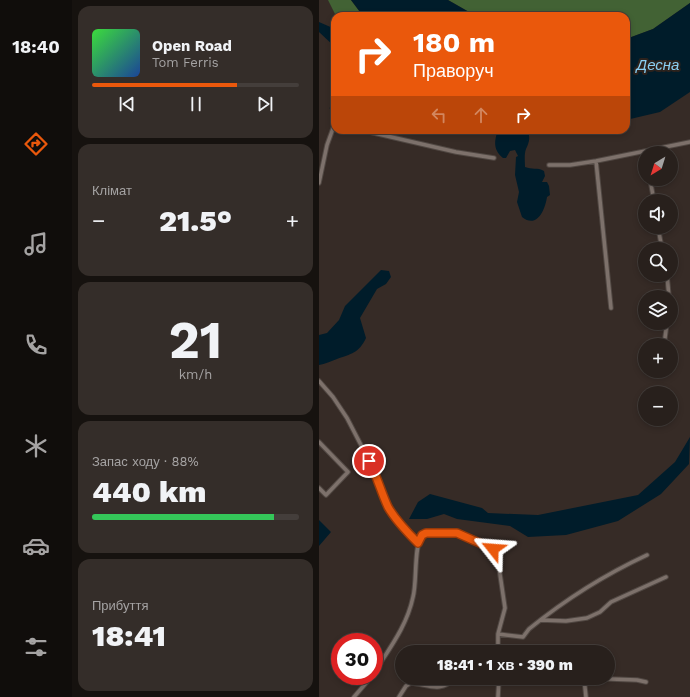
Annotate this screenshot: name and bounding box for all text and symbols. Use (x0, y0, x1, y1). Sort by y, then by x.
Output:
text: 180 m (413, 26, 495, 59)
icon: right (347, 28, 399, 80)
text: 18:40 (12, 36, 60, 57)
text: Open Road (152, 37, 232, 55)
text: Tom Ferris (152, 55, 219, 70)
water label: Десна (635, 56, 679, 74)
text: Праворуч (413, 60, 494, 81)
icon: previous (116, 93, 138, 115)
icon: pause (185, 93, 207, 115)
icon: next (254, 93, 276, 115)
icon: left (428, 104, 450, 126)
icon: ahead (470, 104, 492, 126)
icon: right (512, 104, 534, 126)
icon: directions (22, 130, 50, 158)
north arrow (638, 146, 678, 186)
map controls (638, 146, 678, 426)
text: Клімат (92, 183, 132, 198)
button: sound (638, 194, 678, 234)
text: 21.5° (159, 203, 232, 238)
text: − (92, 208, 105, 233)
text: + (286, 208, 299, 233)
icon: music (22, 230, 50, 258)
button: search (638, 242, 678, 282)
button: layers (638, 290, 678, 330)
text: 21 (169, 310, 222, 371)
icon: phone (22, 331, 50, 359)
button: + (638, 338, 678, 378)
text: km/h (179, 367, 212, 382)
button: − (638, 386, 678, 426)
icon: climate (22, 432, 50, 460)
pin (352, 444, 386, 478)
icon: arrive (358, 450, 380, 472)
text: Запас ходу · 88% (92, 454, 199, 469)
text: 440 km (92, 474, 206, 509)
position arrow (472, 528, 514, 570)
icon: car (22, 532, 50, 560)
text: Прибуття (92, 598, 148, 613)
text: 18:41 (92, 618, 166, 653)
icon: filters (22, 633, 50, 661)
speed limit sign: 30 (331, 633, 383, 685)
text: 18:41 · 1 хв · 390 m (437, 656, 573, 674)

